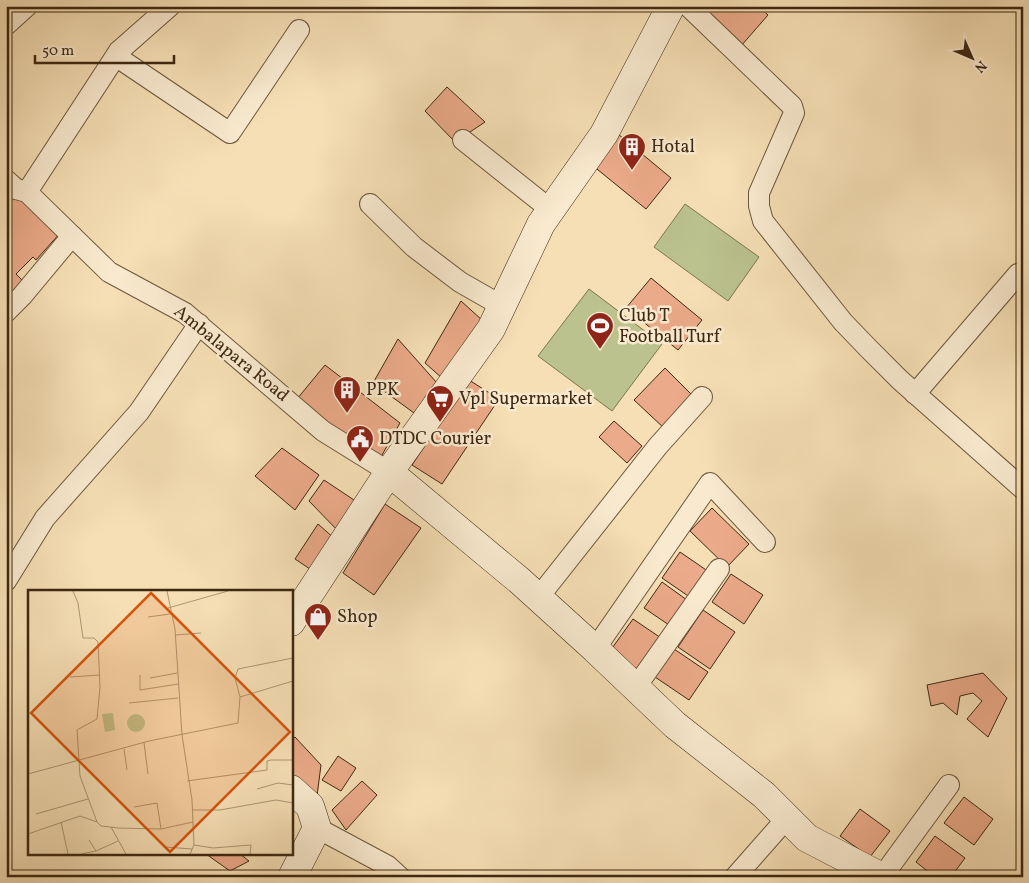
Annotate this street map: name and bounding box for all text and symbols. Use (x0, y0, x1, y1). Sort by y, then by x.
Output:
scale bar (35, 32, 174, 64)
north arrow (946, 32, 996, 82)
text: 50 m (42, 41, 74, 62)
text: N (970, 56, 990, 76)
building icon: Hotal (617, 132, 647, 171)
place label: Hotal (651, 135, 695, 160)
street label: Ambalapara Road (168, 300, 294, 408)
place label: Club T Football Turf (619, 304, 722, 350)
sports icon: Club T Football Turf (585, 311, 615, 350)
building icon: PPK (332, 375, 362, 414)
place label: PPK (366, 378, 399, 403)
supermarket icon: Vpl Supermarket (425, 384, 455, 423)
place label: Vpl Supermarket (459, 387, 593, 412)
public building icon: DTDC Courier (345, 424, 375, 463)
place label: DTDC Courier (379, 427, 492, 452)
inset map (28, 590, 292, 856)
shop icon: Shop (303, 602, 333, 641)
place label: Shop (337, 605, 378, 630)

